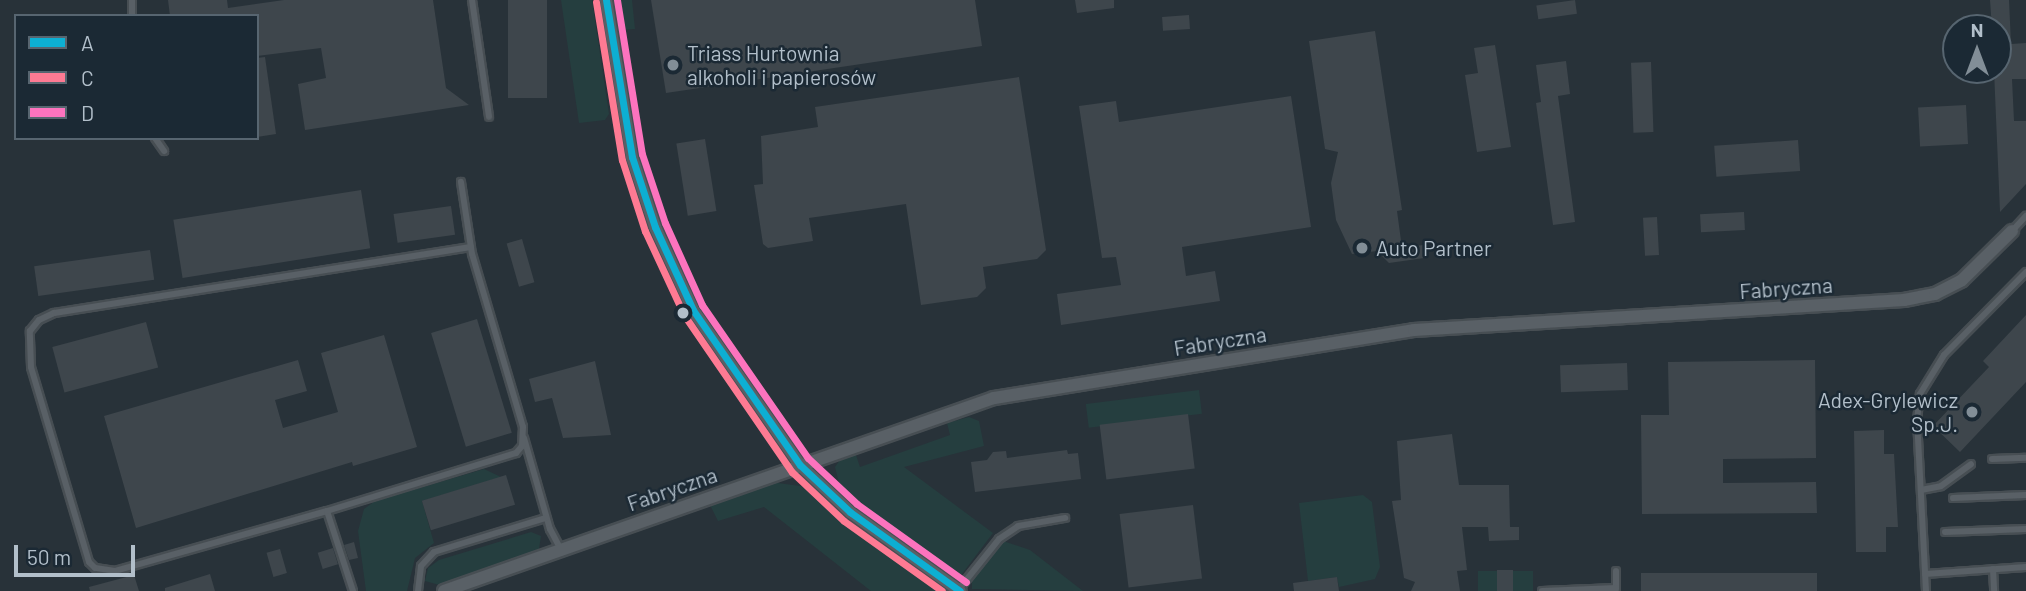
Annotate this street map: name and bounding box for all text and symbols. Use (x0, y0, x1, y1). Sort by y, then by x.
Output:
legend (14, 14, 259, 140)
north arrow (1942, 14, 2012, 84)
text: N (1971, 18, 1983, 41)
text: A (81, 30, 94, 55)
place label: Triass Hurtownia alkoholi i papierosów (687, 40, 876, 90)
marker: Triass Hurtownia alkoholi i papierosów (665, 57, 681, 73)
text: C (81, 65, 94, 90)
text: D (81, 100, 94, 125)
place label: Auto Partner (1376, 235, 1492, 261)
marker: Auto Partner (1354, 240, 1370, 256)
street label: Fabryczna (1739, 272, 1833, 304)
unlabelled marker (676, 306, 690, 320)
street label: Fabryczna (1172, 321, 1268, 361)
place label: Adex-Grylewicz Sp.J. (1818, 387, 1958, 437)
marker: Adex-Grylewicz Sp.J. (1964, 404, 1980, 420)
street label: Fabryczna (624, 462, 720, 516)
scale bar (18, 532, 138, 576)
text: 50 m (27, 544, 71, 569)

